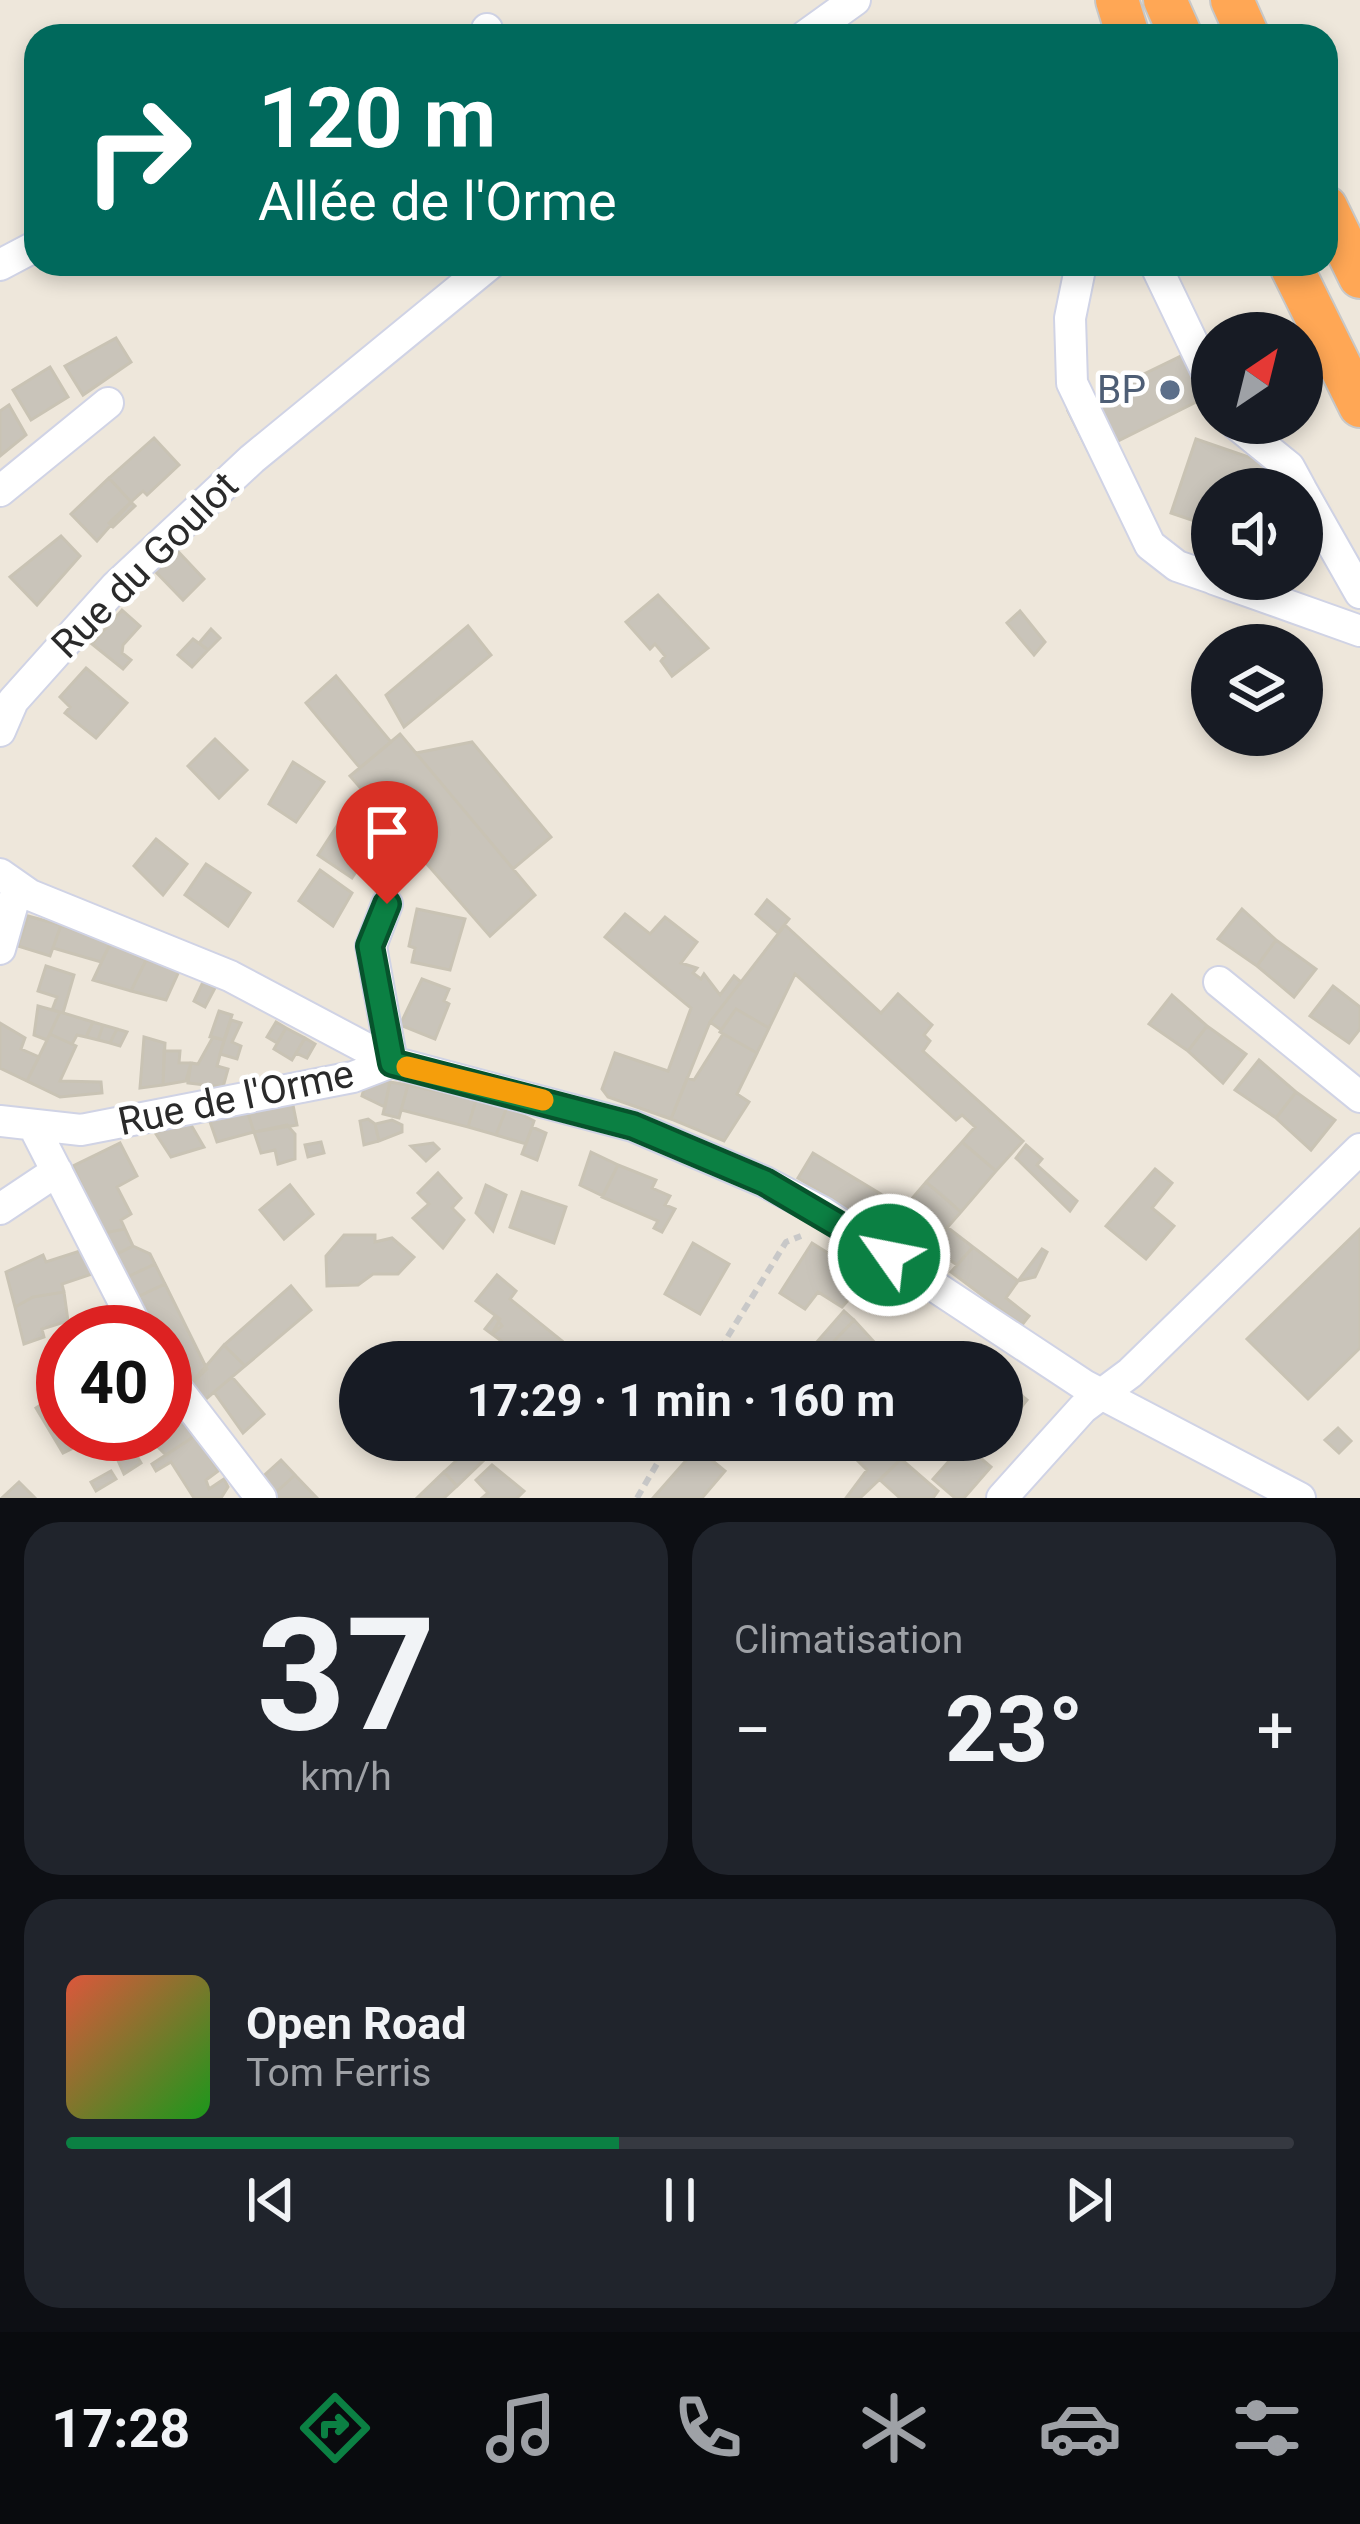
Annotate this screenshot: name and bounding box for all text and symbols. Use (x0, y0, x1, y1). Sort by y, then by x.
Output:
text: 120 m (258, 69, 496, 168)
icon: right (60, 72, 216, 228)
text: Allée de l'Orme (258, 170, 617, 233)
north arrow (1191, 312, 1323, 444)
map controls (1191, 312, 1323, 756)
place label: BP (1097, 367, 1146, 413)
marker: BP (1157, 377, 1183, 403)
street label: Rue du Goulot (43, 463, 247, 667)
button: sound (1191, 468, 1323, 600)
button: layers (1191, 624, 1323, 756)
pin (336, 781, 438, 904)
icon: arrive (354, 799, 420, 865)
street label: Rue de l'Orme (114, 1051, 358, 1145)
position arrow (826, 1192, 952, 1318)
speed limit sign: 40 (36, 1305, 192, 1461)
text: 17:29 · 1 min · 160 m (467, 1374, 895, 1427)
text: 37 (256, 1584, 436, 1767)
text: Climatisation (734, 1617, 963, 1663)
text: 23° (945, 1678, 1083, 1783)
text: − (734, 1692, 772, 1769)
text: + (1257, 1692, 1294, 1769)
text: km/h (300, 1754, 392, 1800)
text: Open Road (246, 1997, 467, 2050)
text: Tom Ferris (246, 2050, 431, 2096)
icon: previous (238, 2167, 304, 2233)
icon: pause (647, 2167, 713, 2233)
icon: next (1056, 2167, 1122, 2233)
icon: directions (293, 2386, 377, 2470)
icon: music (479, 2386, 563, 2470)
icon: phone (666, 2386, 750, 2470)
icon: climate (852, 2386, 936, 2470)
icon: car (1038, 2386, 1122, 2470)
icon: filters (1225, 2386, 1309, 2470)
text: 17:28 (51, 2397, 190, 2460)

